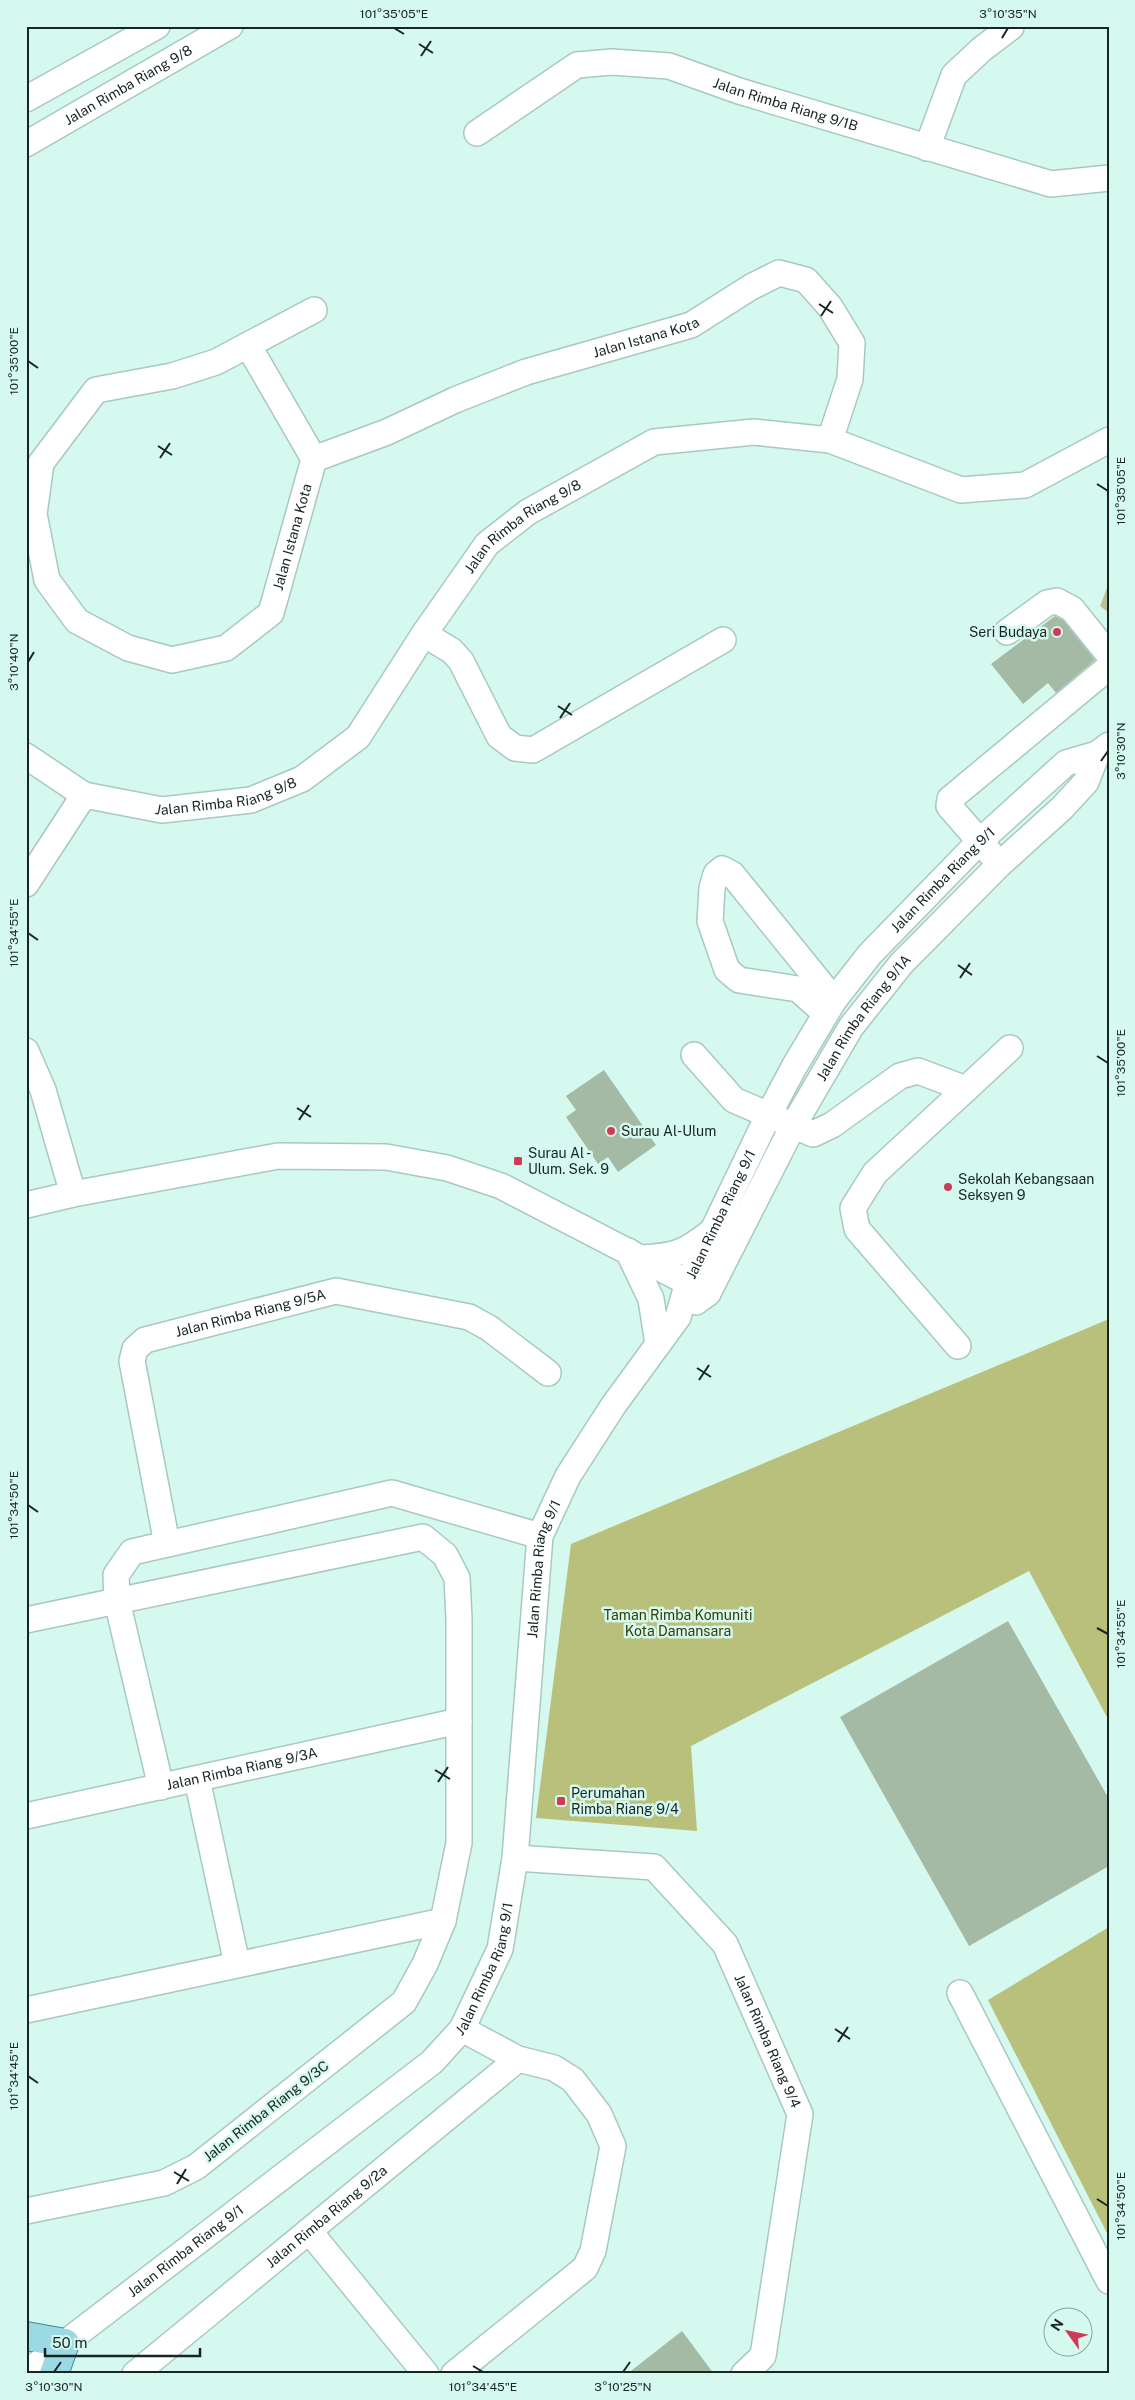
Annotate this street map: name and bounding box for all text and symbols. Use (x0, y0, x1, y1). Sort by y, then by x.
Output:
text: 101°35'05"E (360, 7, 428, 21)
text: 3°10'35"N (979, 7, 1037, 21)
street label: Jalan Rimba Riang 9/8 (62, 42, 195, 128)
street label: Jalan Rimba Riang 9/1B (711, 74, 860, 134)
street label: Jalan Istana Kota (591, 314, 702, 361)
text: 101°35'00"E (7, 327, 21, 395)
text: 101°35'05"E (1114, 457, 1128, 525)
street label: Jalan Rimba Riang 9/8 (461, 476, 584, 576)
street label: Jalan Istana Kota (270, 482, 315, 592)
place label: Seri Budaya (969, 624, 1047, 640)
marker: Seri Budaya (1051, 626, 1063, 638)
text: 3°10'40"N (7, 633, 21, 691)
text: 3°10'30"N (1114, 722, 1128, 780)
street label: Jalan Rimba Riang 9/8 (154, 774, 299, 818)
street label: Jalan Rimba Riang 9/1 (888, 824, 998, 936)
text: 101°34'55"E (7, 899, 21, 967)
street label: Jalan Rimba Riang 9/1A (813, 951, 914, 1083)
text: 101°35'00"E (1114, 1029, 1128, 1097)
place label: Surau Al-Ulum (621, 1123, 716, 1139)
marker: Surau Al-Ulum (605, 1125, 617, 1137)
place label: Surau Al - Ulum. Sek. 9 (528, 1145, 609, 1177)
street label: Jalan Rimba Riang 9/1 (683, 1147, 759, 1281)
marker: Surau Al - Ulum. Sek. 9 (512, 1155, 524, 1167)
place label: Sekolah Kebangsaan Seksyen 9 (958, 1171, 1094, 1203)
marker: Sekolah Kebangsaan Seksyen 9 (942, 1181, 954, 1193)
street label: Jalan Rimba Riang 9/5A (174, 1286, 327, 1340)
text: 101°34'50"E (7, 1471, 21, 1539)
street label: Jalan Rimba Riang 9/1 (524, 1497, 564, 1639)
text: 101°34'55"E (1114, 1600, 1128, 1668)
park label: Taman Rimba Komuniti Kota Damansara (604, 1607, 752, 1639)
street label: Jalan Rimba Riang 9/3A (165, 1744, 319, 1793)
place label: Perumahan Rimba Riang 9/4 (571, 1785, 679, 1817)
marker: Perumahan Rimba Riang 9/4 (555, 1795, 567, 1807)
street label: Jalan Rimba Riang 9/1 (452, 1901, 516, 2039)
street label: Jalan Rimba Riang 9/4 (731, 1972, 804, 2110)
text: 101°34'45"E (7, 2042, 21, 2110)
street label: Jalan Rimba Riang 9/3C (200, 2057, 332, 2165)
street label: Jalan Rimba Riang 9/2a (263, 2162, 390, 2271)
text: 101°34'50"E (1114, 2172, 1128, 2240)
street label: Jalan Rimba Riang 9/1 (125, 2201, 247, 2300)
north arrow (1042, 2308, 1092, 2358)
text: N (1047, 2316, 1067, 2334)
scale bar (45, 2325, 200, 2357)
text: 50 m (52, 2334, 87, 2351)
text: 3°10'30"N (25, 2380, 83, 2394)
text: 101°34'45"E (449, 2380, 517, 2394)
text: 3°10'25"N (594, 2380, 652, 2394)

